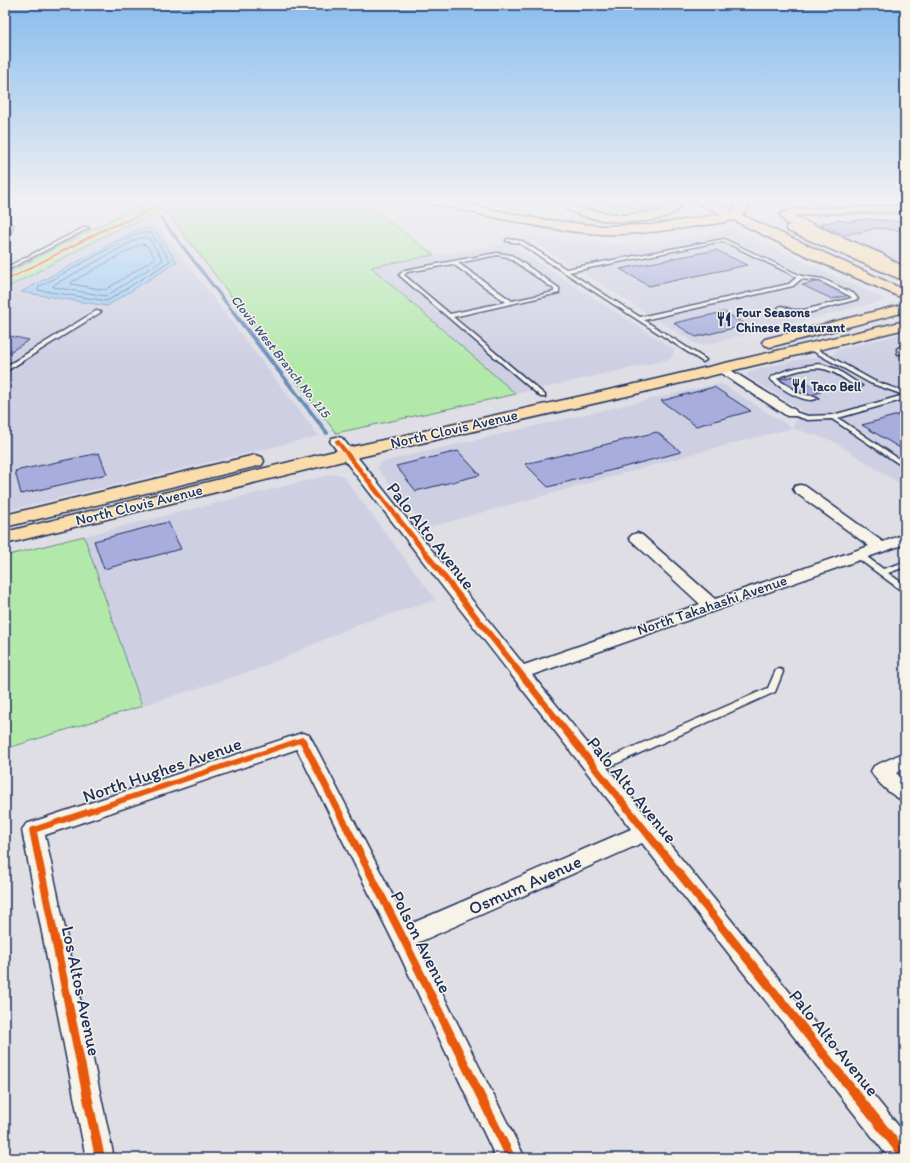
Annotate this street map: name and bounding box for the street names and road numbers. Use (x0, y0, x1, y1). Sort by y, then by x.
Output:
street label: North Clovis Avenue (389, 406, 519, 452)
street label: Palo Alto Avenue (382, 478, 480, 594)
street label: North Clovis Avenue (74, 481, 204, 529)
street label: North Takahashi Avenue (635, 571, 789, 639)
street label: North Hughes Avenue (80, 732, 244, 808)
street label: Palo Alto Avenue (582, 732, 682, 848)
street label: Osmum Avenue (465, 850, 585, 920)
street label: Polson Avenue (386, 887, 456, 997)
street label: Los Altos Avenue (56, 924, 106, 1058)
street label: Palo Alto Avenue (784, 985, 884, 1101)

